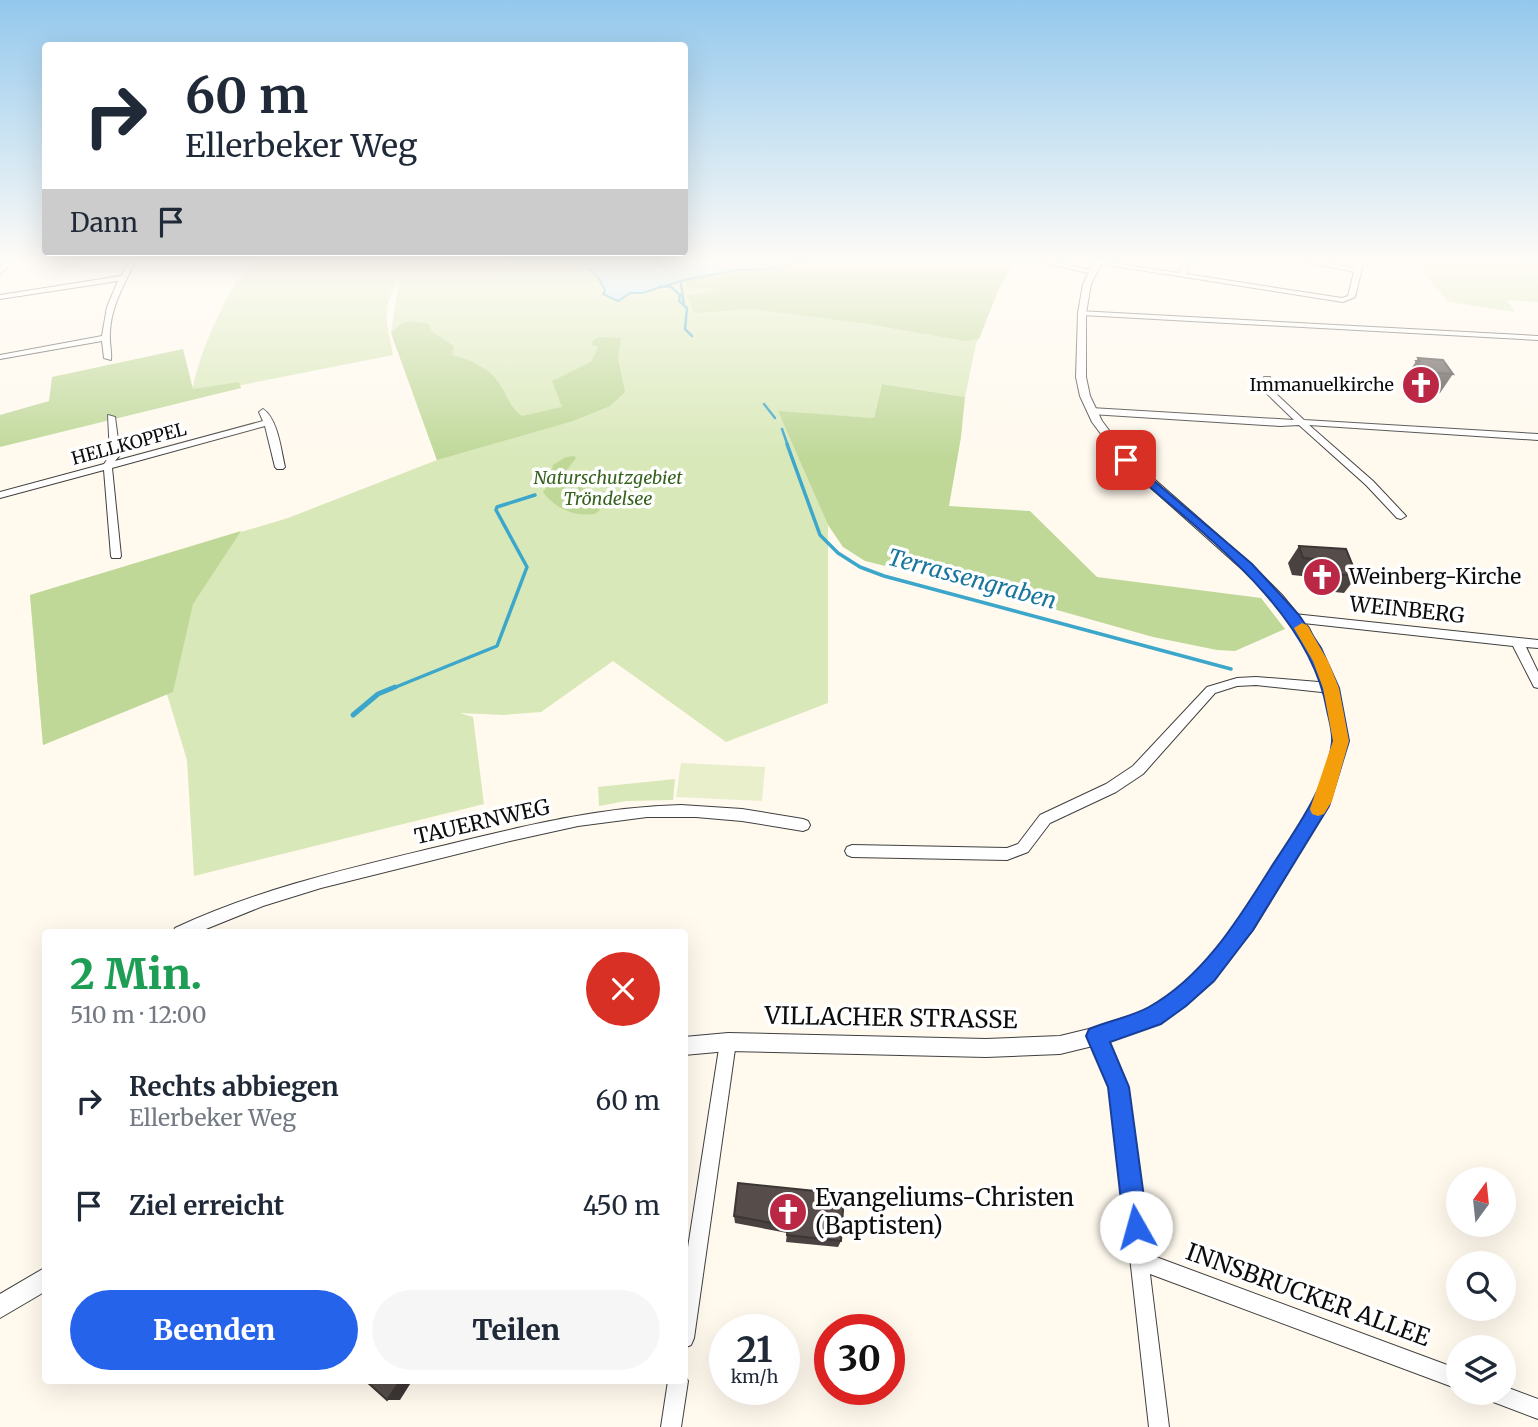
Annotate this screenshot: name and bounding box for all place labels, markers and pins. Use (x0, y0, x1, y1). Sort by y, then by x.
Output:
church icon: Immanuelkirche (1400, 364, 1442, 406)
place label: Immanuelkirche (1249, 373, 1394, 396)
pin (1096, 430, 1156, 490)
church icon: Weinberg-Kirche (1301, 556, 1343, 598)
place label: Weinberg-Kirche (1348, 563, 1521, 590)
place label: Evangeliums-Christen (Baptisten) (815, 1182, 1074, 1241)
church icon: Evangeliums-Christen (Baptisten) (767, 1191, 809, 1233)

